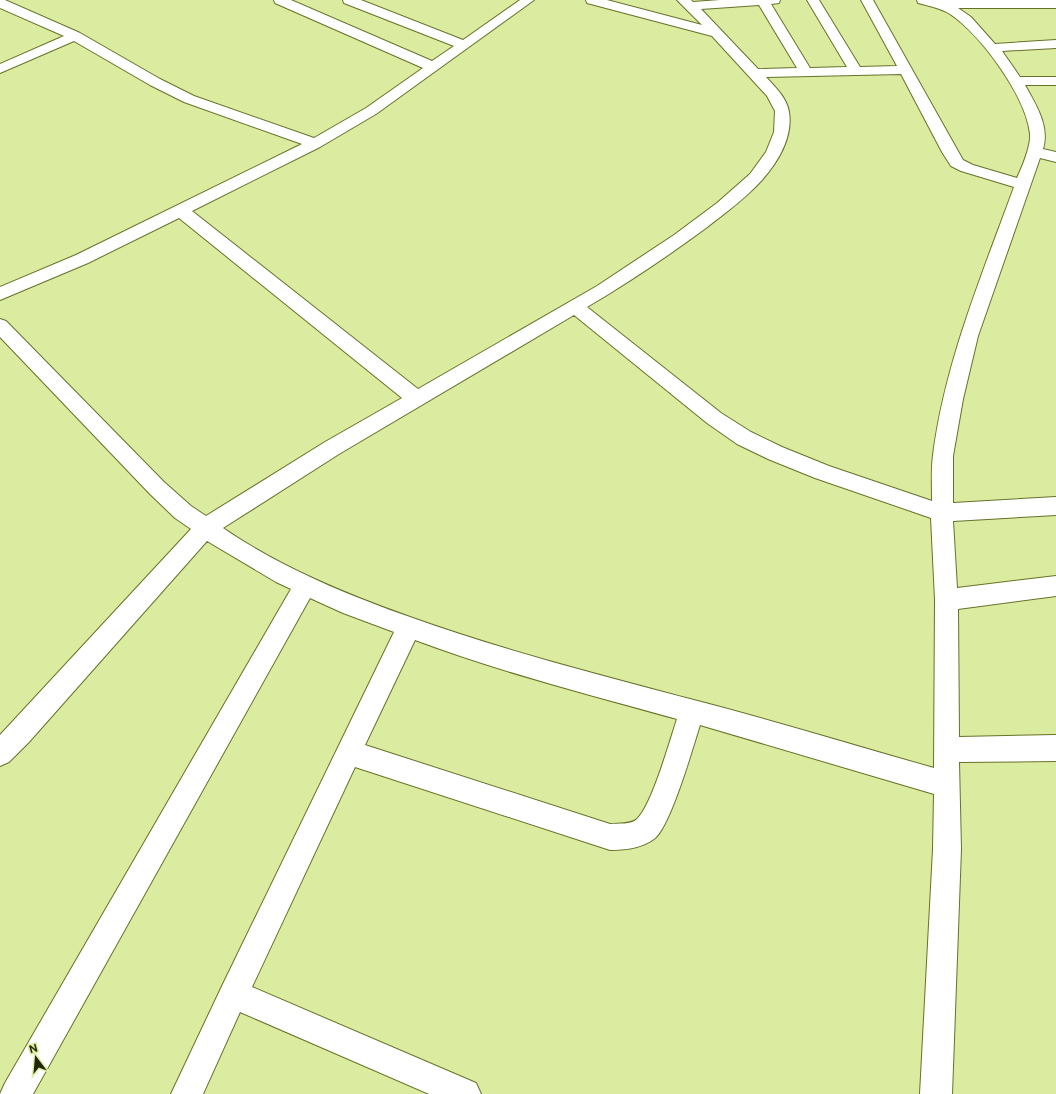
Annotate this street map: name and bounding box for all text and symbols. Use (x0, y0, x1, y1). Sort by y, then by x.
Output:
north arrow (16, 1038, 56, 1078)
text: N (27, 1041, 39, 1056)

